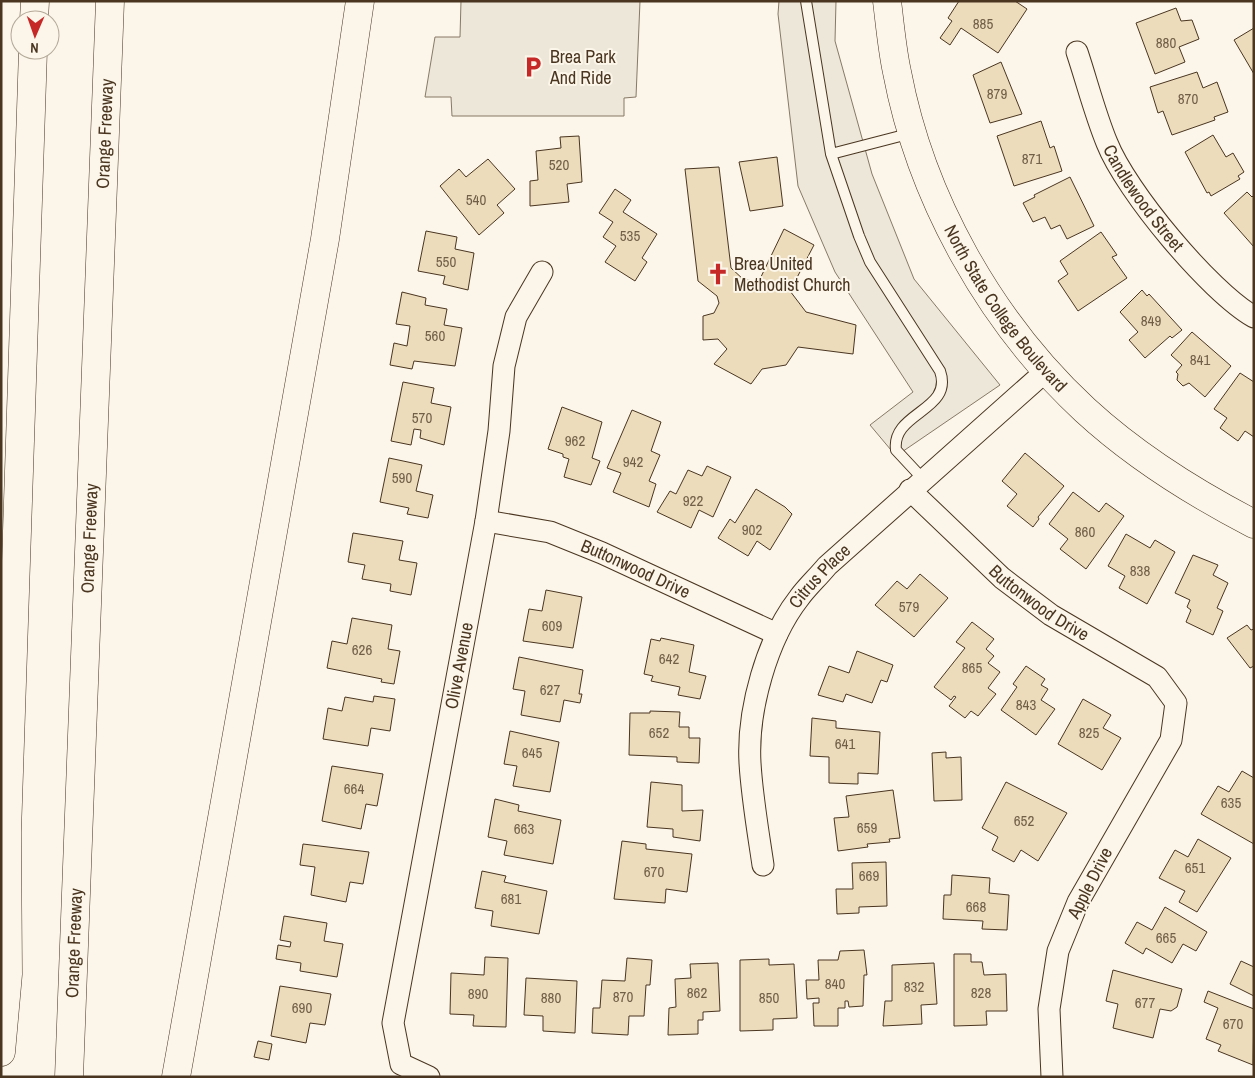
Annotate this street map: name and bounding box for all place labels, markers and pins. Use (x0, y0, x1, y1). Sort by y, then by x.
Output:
place label: Brea Park And Ride (549, 44, 616, 90)
parking icon: Brea Park And Ride (520, 54, 546, 80)
place label: Brea United Methodist Church (734, 251, 851, 297)
church icon: Brea United Methodist Church (705, 261, 731, 287)

